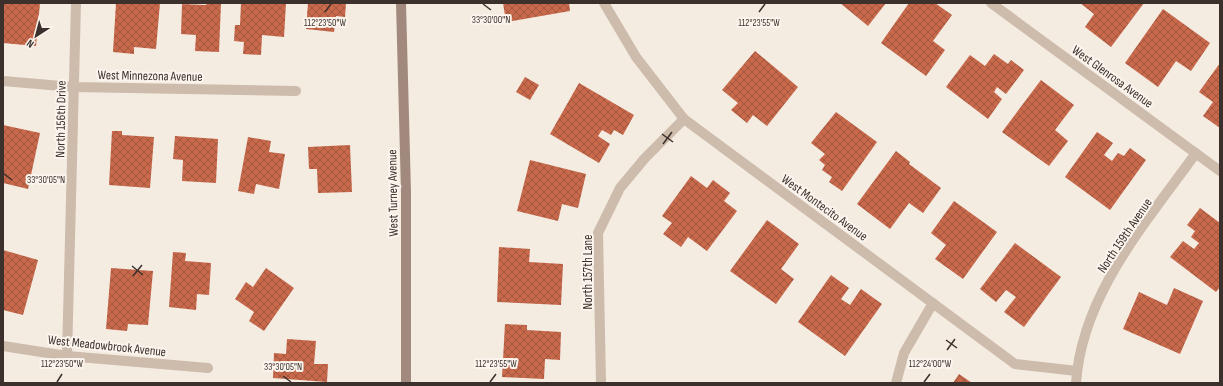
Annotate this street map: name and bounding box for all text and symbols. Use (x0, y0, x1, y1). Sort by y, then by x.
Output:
text: 33°30'00"N (472, 14, 510, 26)
north arrow (16, 16, 56, 56)
text: 112°23'50"W (304, 17, 346, 29)
text: 112°23'55"W (738, 17, 780, 29)
text: N (24, 37, 37, 51)
street label: West Glenrosa Avenue (1069, 42, 1156, 112)
street label: West Minnezona Avenue (97, 67, 203, 85)
street label: North 156th Drive (52, 80, 70, 158)
street label: West Turney Avenue (384, 149, 402, 237)
street label: West Montecito Avenue (778, 171, 871, 244)
text: 33°30'05"N (27, 174, 65, 186)
street label: North 159th Avenue (1094, 195, 1156, 276)
street label: North 157th Lane (580, 235, 596, 309)
street label: West Meadowbrook Avenue (47, 332, 167, 360)
text: 112°23'50"W (41, 358, 83, 370)
text: 112°23'55"W (475, 358, 517, 370)
text: 112°24'00"W (909, 358, 952, 370)
text: 33°30'05"N (264, 361, 302, 373)

